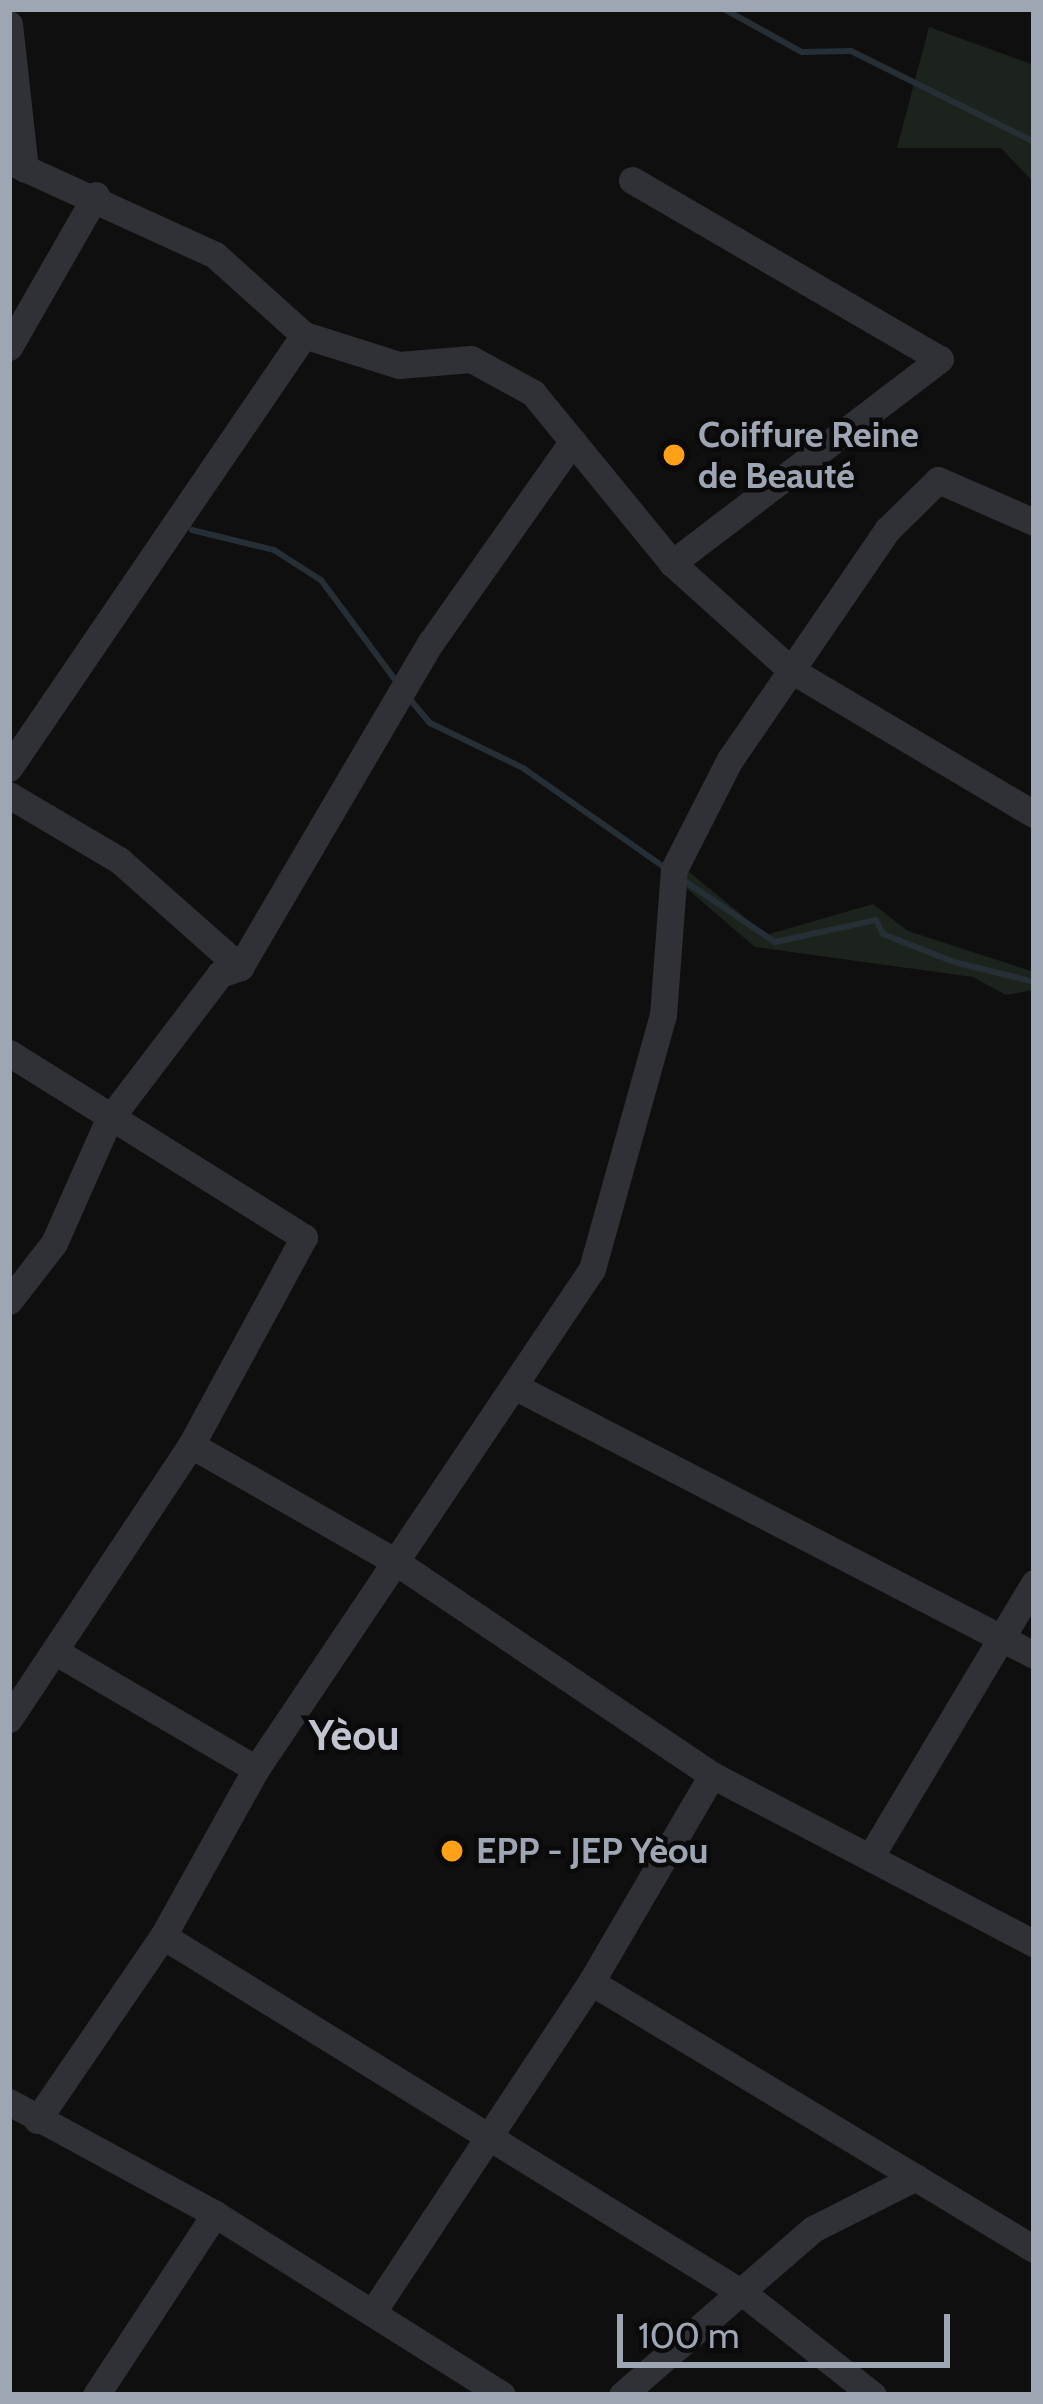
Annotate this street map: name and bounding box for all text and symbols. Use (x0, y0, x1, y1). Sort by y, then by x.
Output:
place label: Coiffure Reine de Beauté (698, 412, 919, 497)
marker: Coiffure Reine de Beauté (661, 442, 687, 468)
district label: Yèou (309, 1710, 399, 1760)
place label: EPP - JEP Yèou (476, 1829, 708, 1873)
marker: EPP - JEP Yèou (439, 1838, 465, 1864)
scale bar (623, 2290, 956, 2364)
text: 100 m (638, 2313, 740, 2357)

